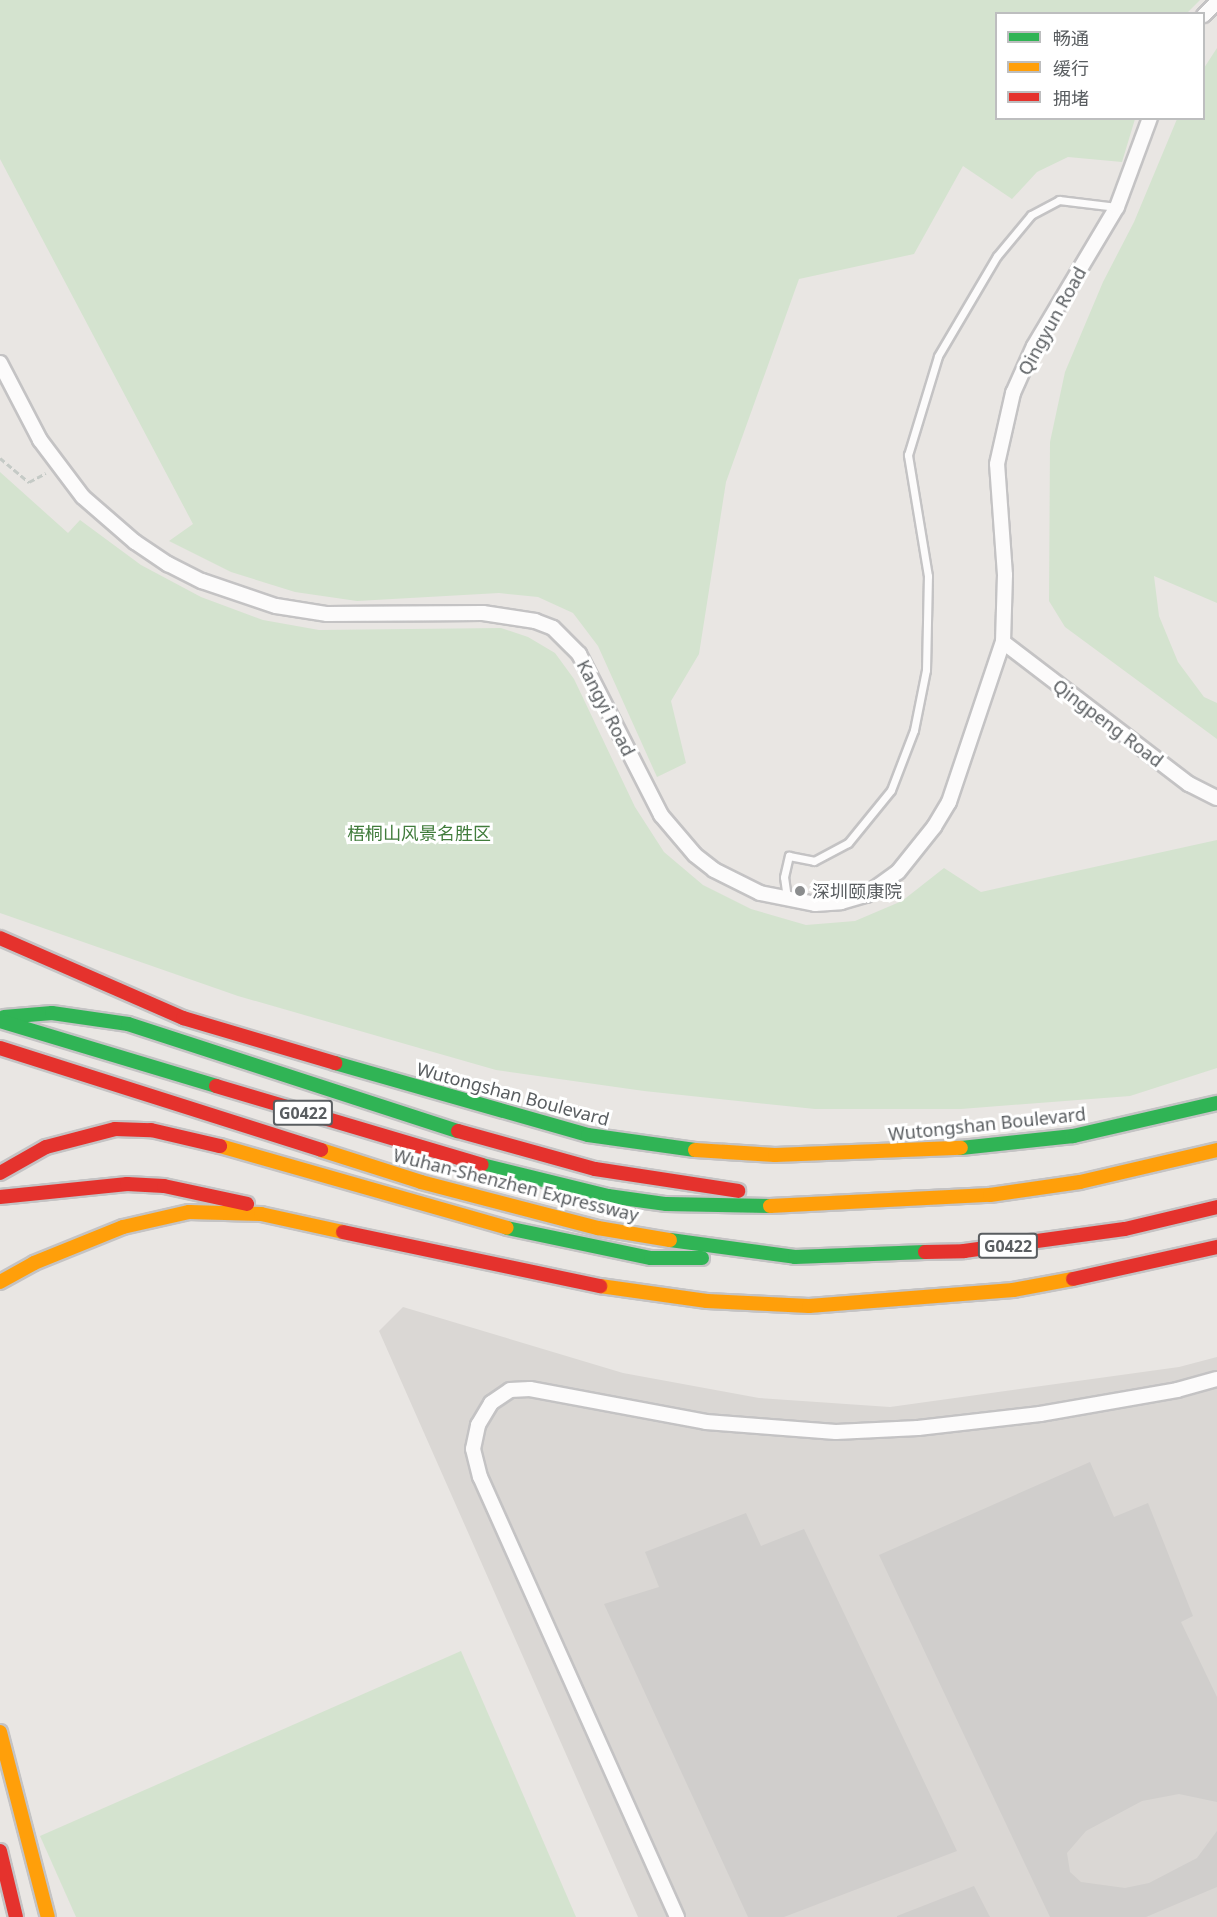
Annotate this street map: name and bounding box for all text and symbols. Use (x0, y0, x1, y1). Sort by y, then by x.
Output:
legend (995, 12, 1205, 120)
text: 畅通 (1053, 26, 1089, 50)
text: 缓行 (1053, 56, 1089, 80)
text: 拥堵 (1053, 86, 1089, 110)
street label: Qingyun Road (1013, 263, 1091, 379)
street label: Kangyi Road (572, 656, 640, 760)
street label: Qingpeng Road (1049, 675, 1167, 771)
park label: 梧桐山风景名胜区 (347, 822, 491, 844)
place label: 深圳颐康院 (812, 880, 902, 902)
marker: 深圳颐康院 (793, 884, 807, 898)
street label: Wutongshan Boulevard (414, 1058, 612, 1130)
road number: G0422 (272, 1100, 334, 1126)
street label: Wutongshan Boulevard (887, 1103, 1087, 1145)
street label: Wuhan-Shenzhen Expressway (391, 1144, 641, 1226)
road number: G0422 (976, 1233, 1040, 1259)

